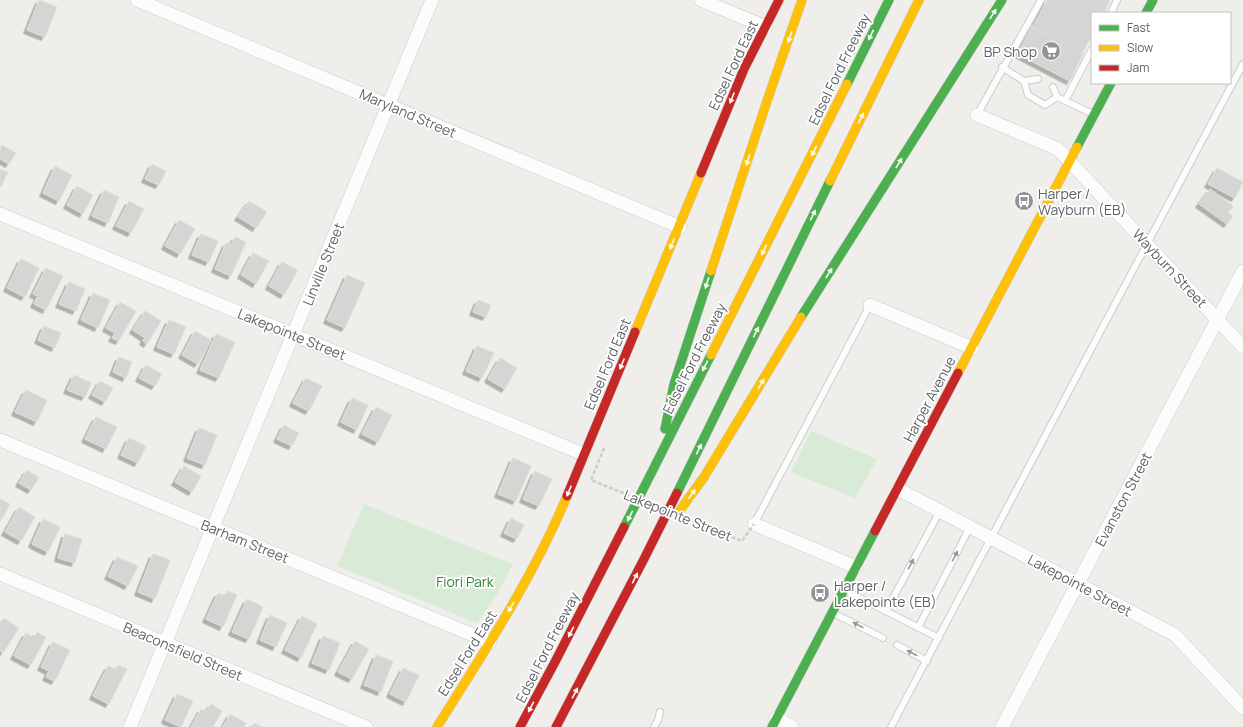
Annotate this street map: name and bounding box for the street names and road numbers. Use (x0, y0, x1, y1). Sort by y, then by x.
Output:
street label: Edsel Ford Freeway (804, 9, 875, 128)
street label: Edsel Ford East (704, 16, 762, 113)
street label: Maryland Street (357, 84, 460, 142)
street label: Linville Street (298, 219, 348, 308)
street label: Wayburn Street (1129, 225, 1212, 312)
street label: Edsel Ford Freeway (658, 299, 730, 417)
street label: Lakepointe Street (235, 304, 349, 365)
street label: Edsel Ford East (579, 315, 635, 413)
street label: Harper Avenue (898, 353, 960, 445)
street label: Evanston Street (1090, 448, 1156, 549)
street label: Lakepointe Street (621, 485, 735, 546)
street label: Barham Street (198, 515, 292, 567)
street label: Lakepointe Street (1025, 550, 1136, 621)
street label: Edsel Ford Freeway (511, 588, 583, 706)
street label: Edsel Ford East (433, 606, 501, 699)
street label: Beaconsfield Street (120, 617, 246, 685)

